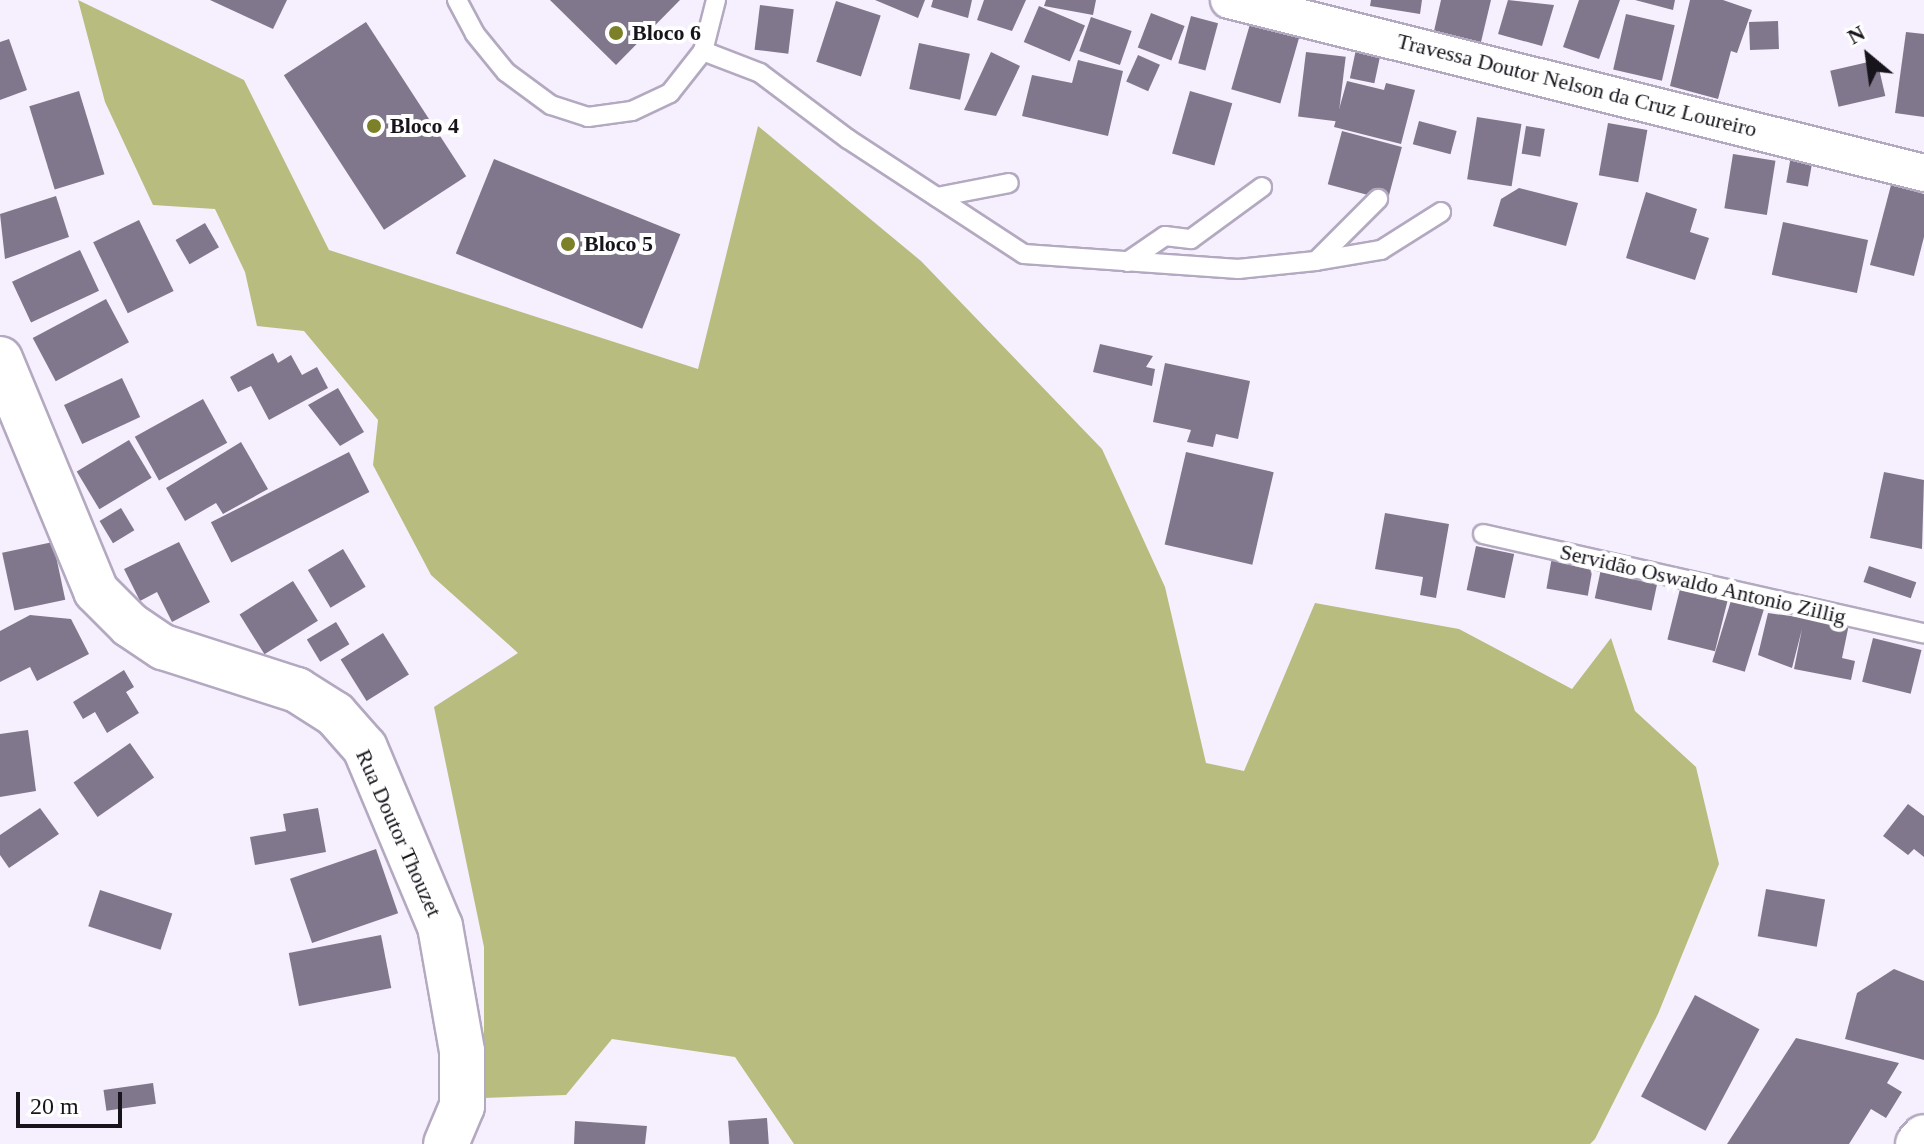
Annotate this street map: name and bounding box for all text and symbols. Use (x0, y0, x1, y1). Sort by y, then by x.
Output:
north arrow (1828, 16, 1908, 96)
place label: Bloco 6 (632, 20, 701, 46)
text: N (1843, 20, 1869, 49)
marker: Bloco 6 (607, 24, 625, 42)
street label: Travessa Doutor Nelson da Cruz Loureiro (1394, 27, 1760, 143)
place label: Bloco 4 (390, 113, 459, 139)
marker: Bloco 4 (365, 117, 383, 135)
place label: Bloco 5 (584, 231, 653, 257)
marker: Bloco 5 (559, 235, 577, 253)
street label: Servidão Oswaldo Antonio Zillig (1557, 538, 1849, 630)
street label: Rua Doutor Thouzet (350, 745, 448, 921)
scale bar (20, 1076, 126, 1126)
text: 20 m (30, 1093, 79, 1119)

